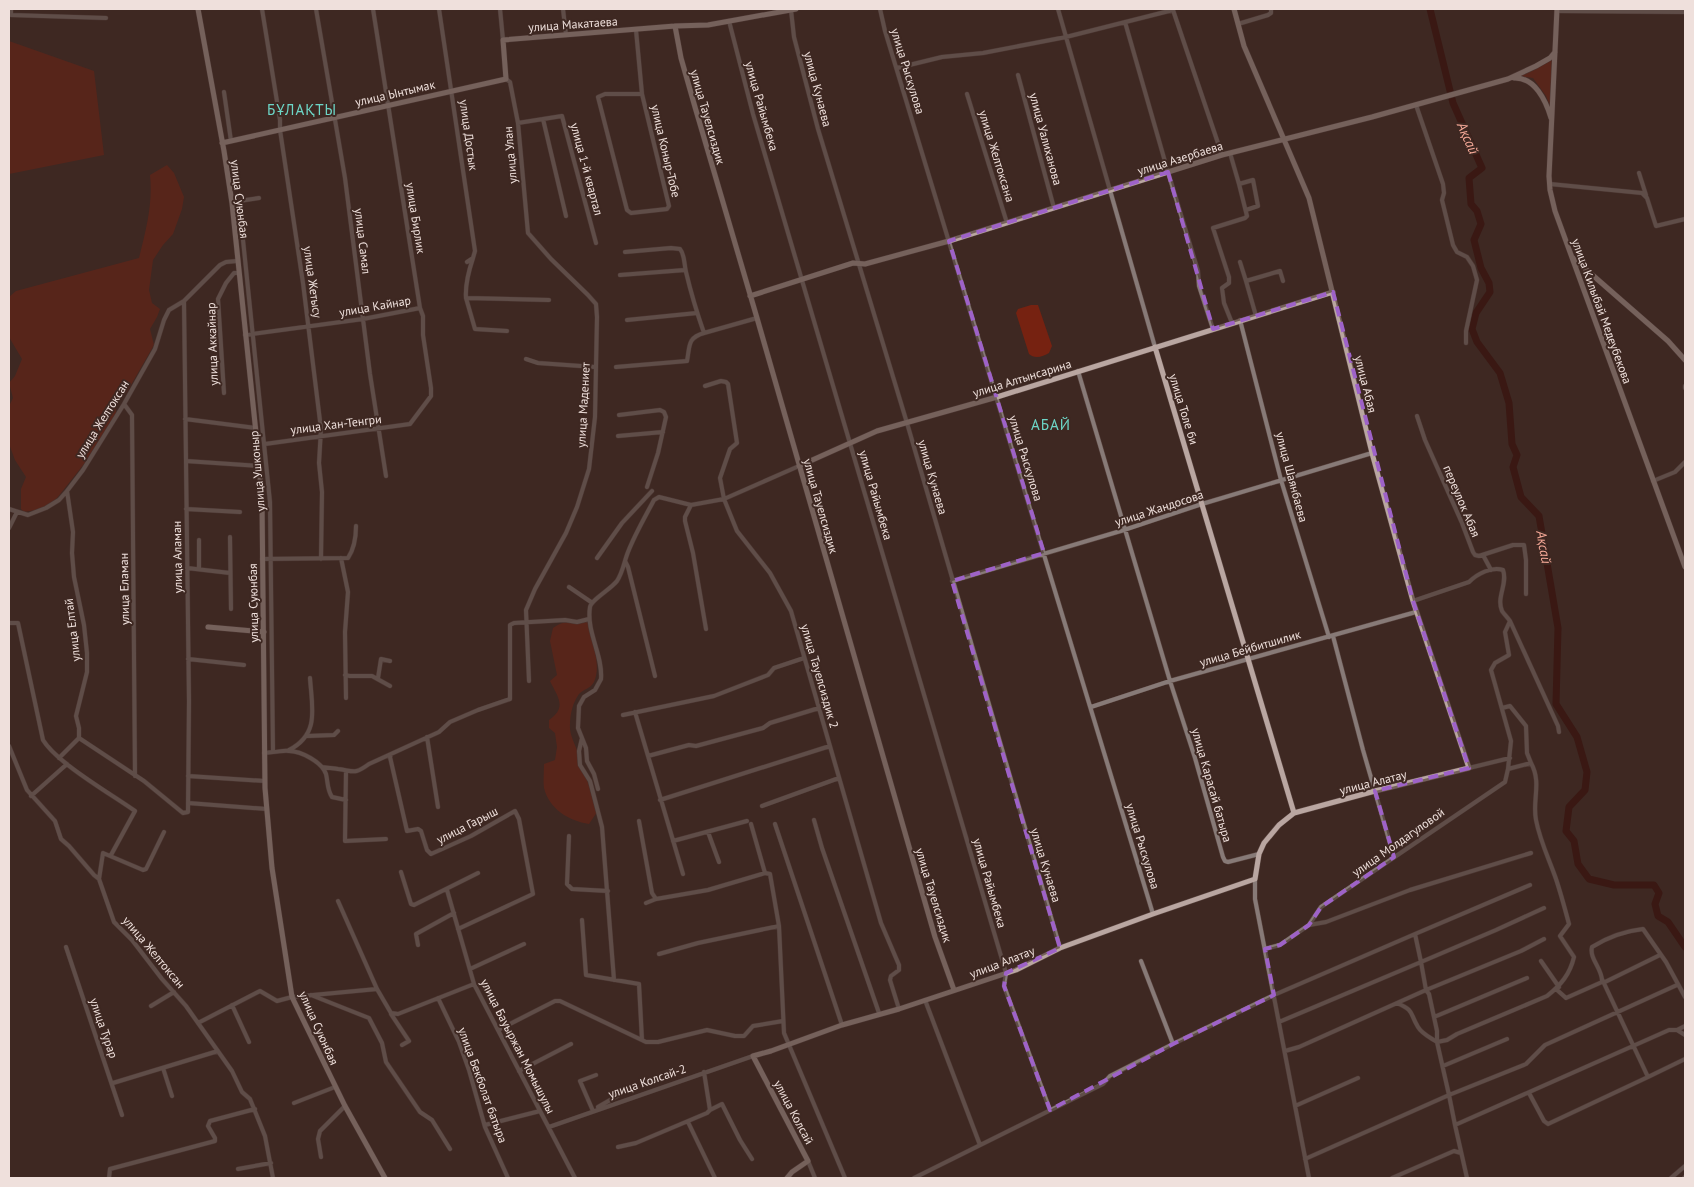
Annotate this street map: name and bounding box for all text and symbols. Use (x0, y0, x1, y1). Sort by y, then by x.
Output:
street label: улица Макатаева (528, 13, 618, 35)
street label: улица Рыскулова (888, 26, 928, 116)
street label: улица Кунаева (801, 50, 835, 128)
street label: улица Райымбека (742, 60, 782, 153)
street label: улица Тауелсиздик (687, 68, 729, 166)
street label: улица Ынтымак (354, 76, 437, 109)
street label: улица Уалиханова (1026, 91, 1066, 187)
street label: улица Достык (457, 99, 481, 172)
district label: БҰЛАҚТЫ (267, 100, 337, 119)
street label: улица Коныр-Тобе (648, 103, 684, 199)
street label: улица Желтоксана (976, 108, 1018, 204)
water label: Ақсай (1453, 118, 1483, 157)
street label: улица 1-й квартал (567, 121, 607, 217)
street label: улица Улан (500, 126, 520, 184)
street label: улица Азербаева (1135, 138, 1225, 178)
street label: улица Суюнбая (228, 159, 252, 239)
street label: улица Бирлик (403, 181, 429, 255)
street label: улица Самал (352, 207, 374, 275)
street label: улица Килыбай Медеубекова (1569, 236, 1635, 386)
street label: улица Жетысу (301, 245, 326, 319)
street label: улица Кайнар (338, 292, 412, 320)
street label: улица Аккайнар (203, 302, 221, 386)
street label: улица Абая (1352, 354, 1380, 414)
street label: улица Алтынсарина (971, 356, 1073, 400)
street label: улица Мадениет (573, 362, 593, 448)
street label: улица Толе би (1166, 372, 1202, 446)
street label: улица Желтоксан (72, 377, 132, 461)
street label: улица Хан-Тенгри (290, 411, 382, 437)
street label: улица Рыскулова (1006, 413, 1046, 503)
district label: АБАЙ (1031, 415, 1071, 434)
street label: улица Ушконыр (246, 430, 268, 512)
street label: улица Шаянбаева (1273, 430, 1311, 524)
street label: улица Кунаева (915, 438, 951, 516)
street label: улица Райымбека (856, 449, 896, 542)
street label: улица Тауелсиздик (800, 457, 842, 555)
street label: переулок Абая (1440, 463, 1484, 539)
street label: улица Жандосова (1113, 487, 1205, 529)
street label: улица Аламан (169, 521, 185, 593)
water label: Ақсай (1532, 528, 1556, 565)
street label: улица Еламан (116, 553, 132, 625)
street label: улица Суюнбая (245, 563, 261, 643)
street label: улица Елтай (61, 598, 83, 662)
street label: улица Тауелсиздик 2 (798, 622, 842, 730)
street label: улица Бейбитшилик (1198, 626, 1303, 670)
street label: улица Карасай батыра (1189, 726, 1235, 844)
street label: улица Алатау (1338, 766, 1408, 798)
street label: улица Рыскулова (1123, 801, 1163, 891)
street label: улица Гарыш (434, 803, 500, 847)
street label: улица Молдагуловой (1349, 804, 1447, 880)
street label: улица Кунаева (1028, 826, 1064, 904)
street label: улица Райымбека (970, 837, 1010, 930)
street label: улица Тауелсиздик (912, 846, 956, 944)
street label: улица Желтоксан (120, 913, 188, 991)
street label: улица Алатау (967, 943, 1037, 981)
street label: улица Бауыржан Момышулы (477, 976, 559, 1116)
street label: улица Суюнбая (296, 989, 342, 1067)
street label: улица Турар (87, 996, 121, 1060)
street label: улица Бекболат батыра (455, 1025, 511, 1145)
street label: улица Колсай-2 (606, 1061, 688, 1101)
street label: улица Колсай (771, 1077, 817, 1147)

